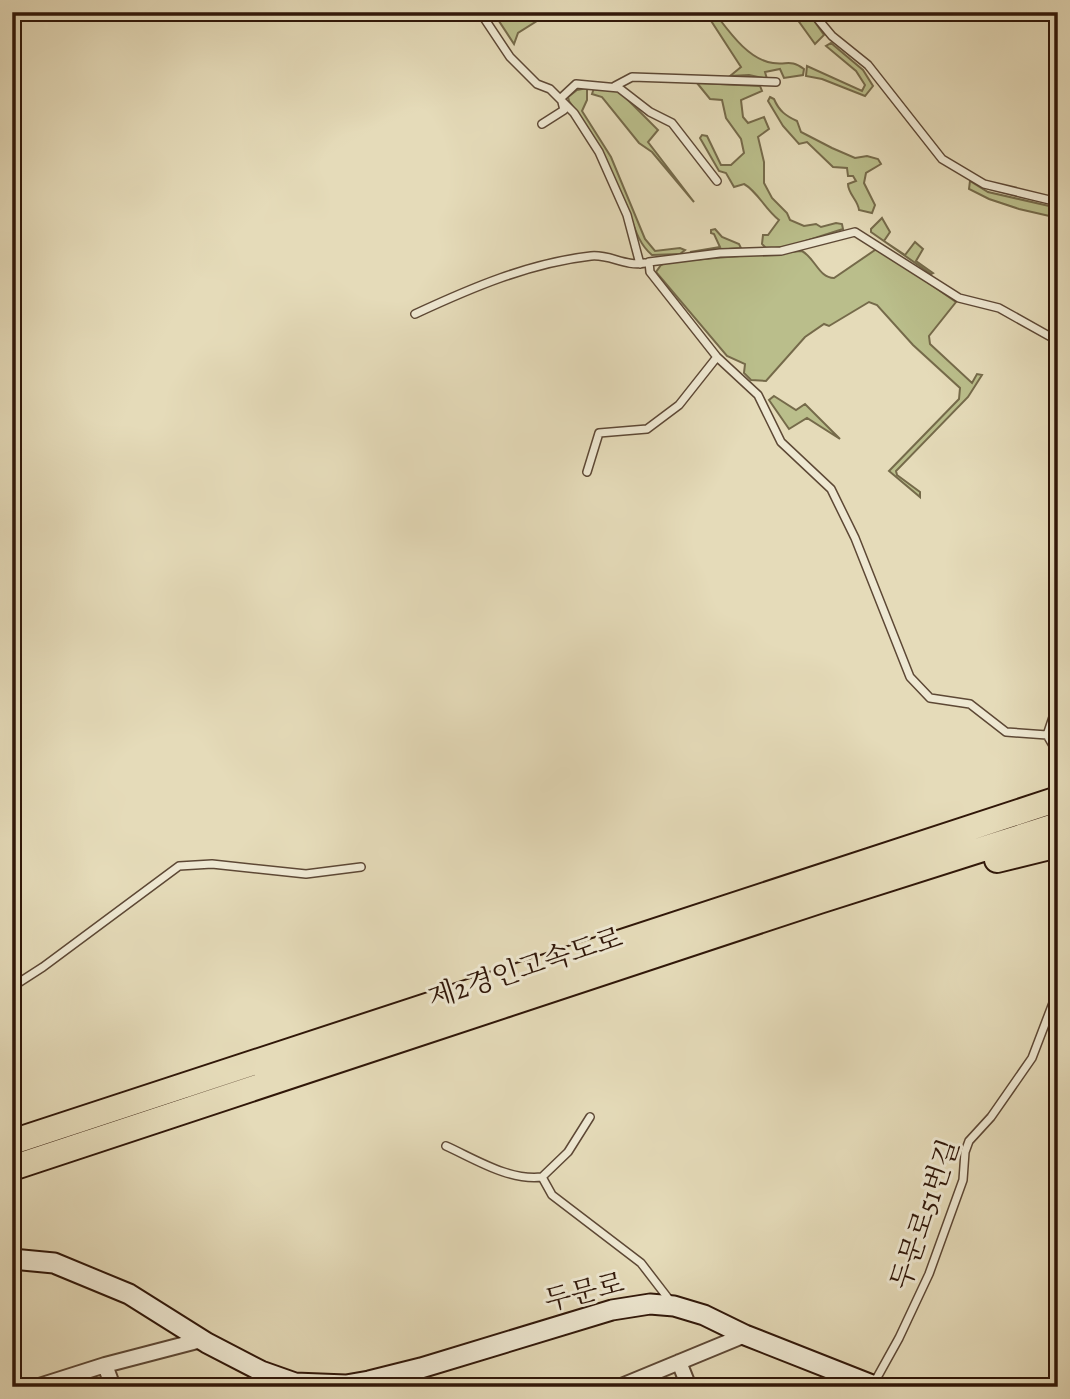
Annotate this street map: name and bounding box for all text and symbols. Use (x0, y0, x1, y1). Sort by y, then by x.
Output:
street label: 제2경인고속도로 (423, 919, 628, 1017)
street label: 두문로51번길 (881, 1134, 968, 1295)
street label: 두문로 (540, 1264, 628, 1320)

